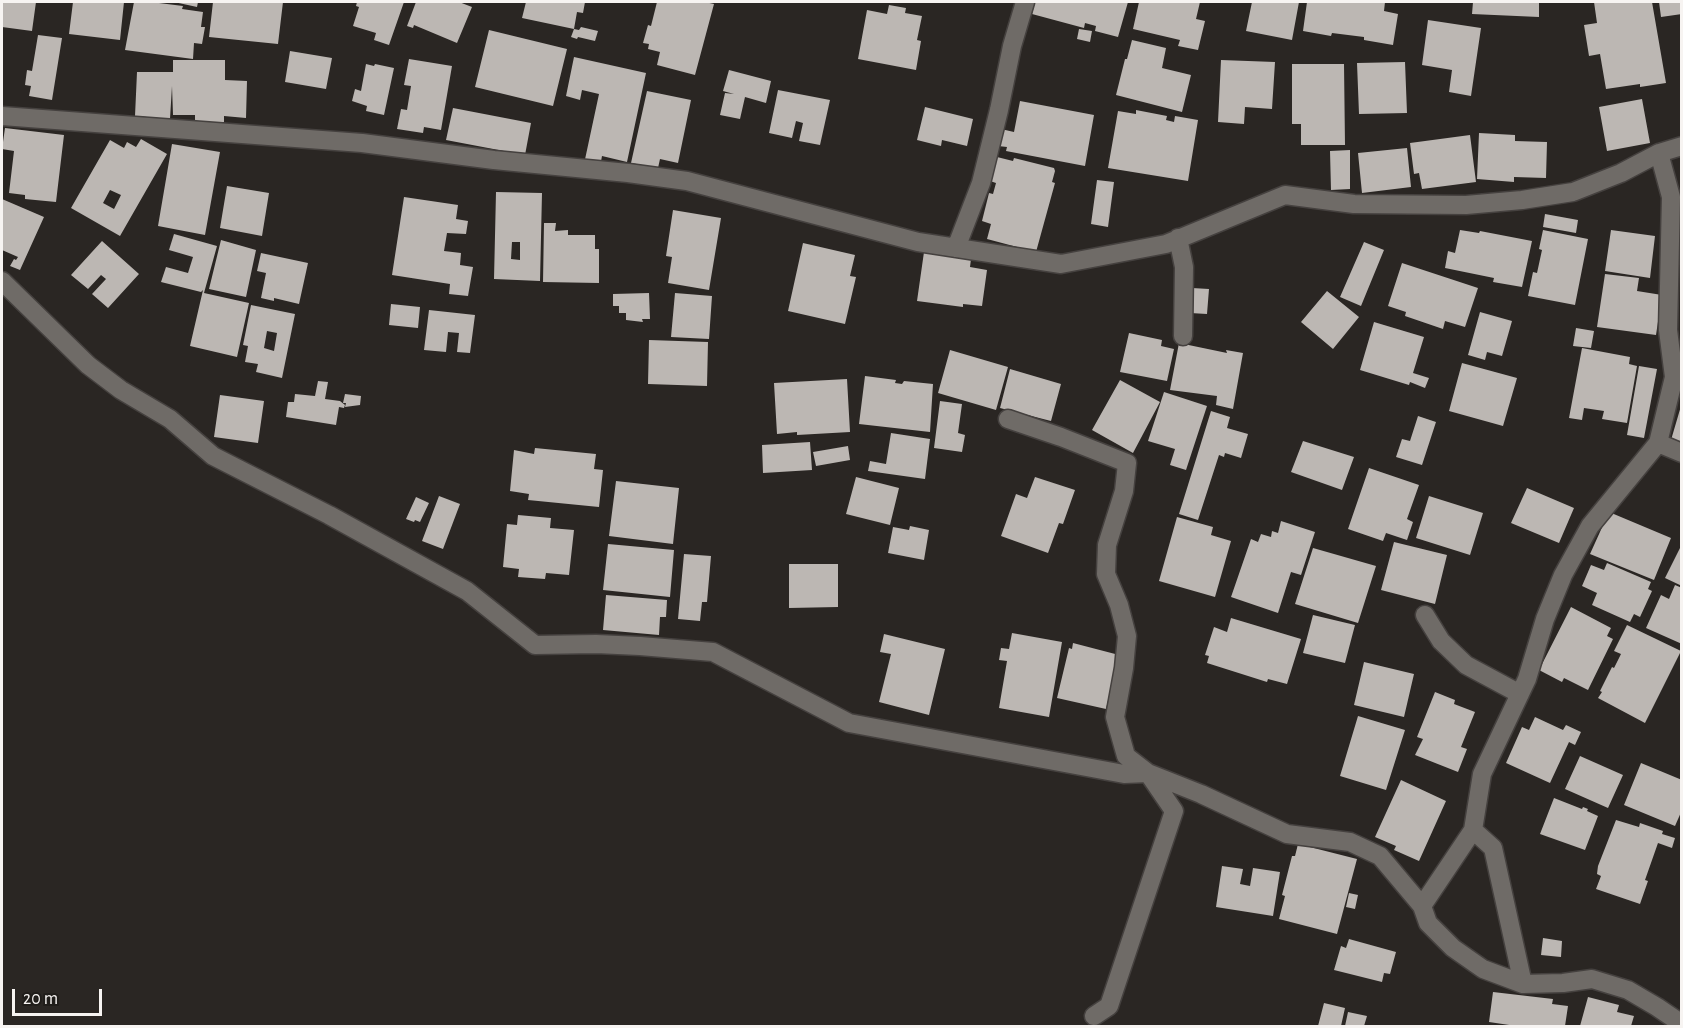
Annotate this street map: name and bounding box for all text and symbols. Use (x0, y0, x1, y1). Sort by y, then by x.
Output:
scale bar (15, 977, 105, 1015)
text: 20 m (23, 990, 58, 1008)

